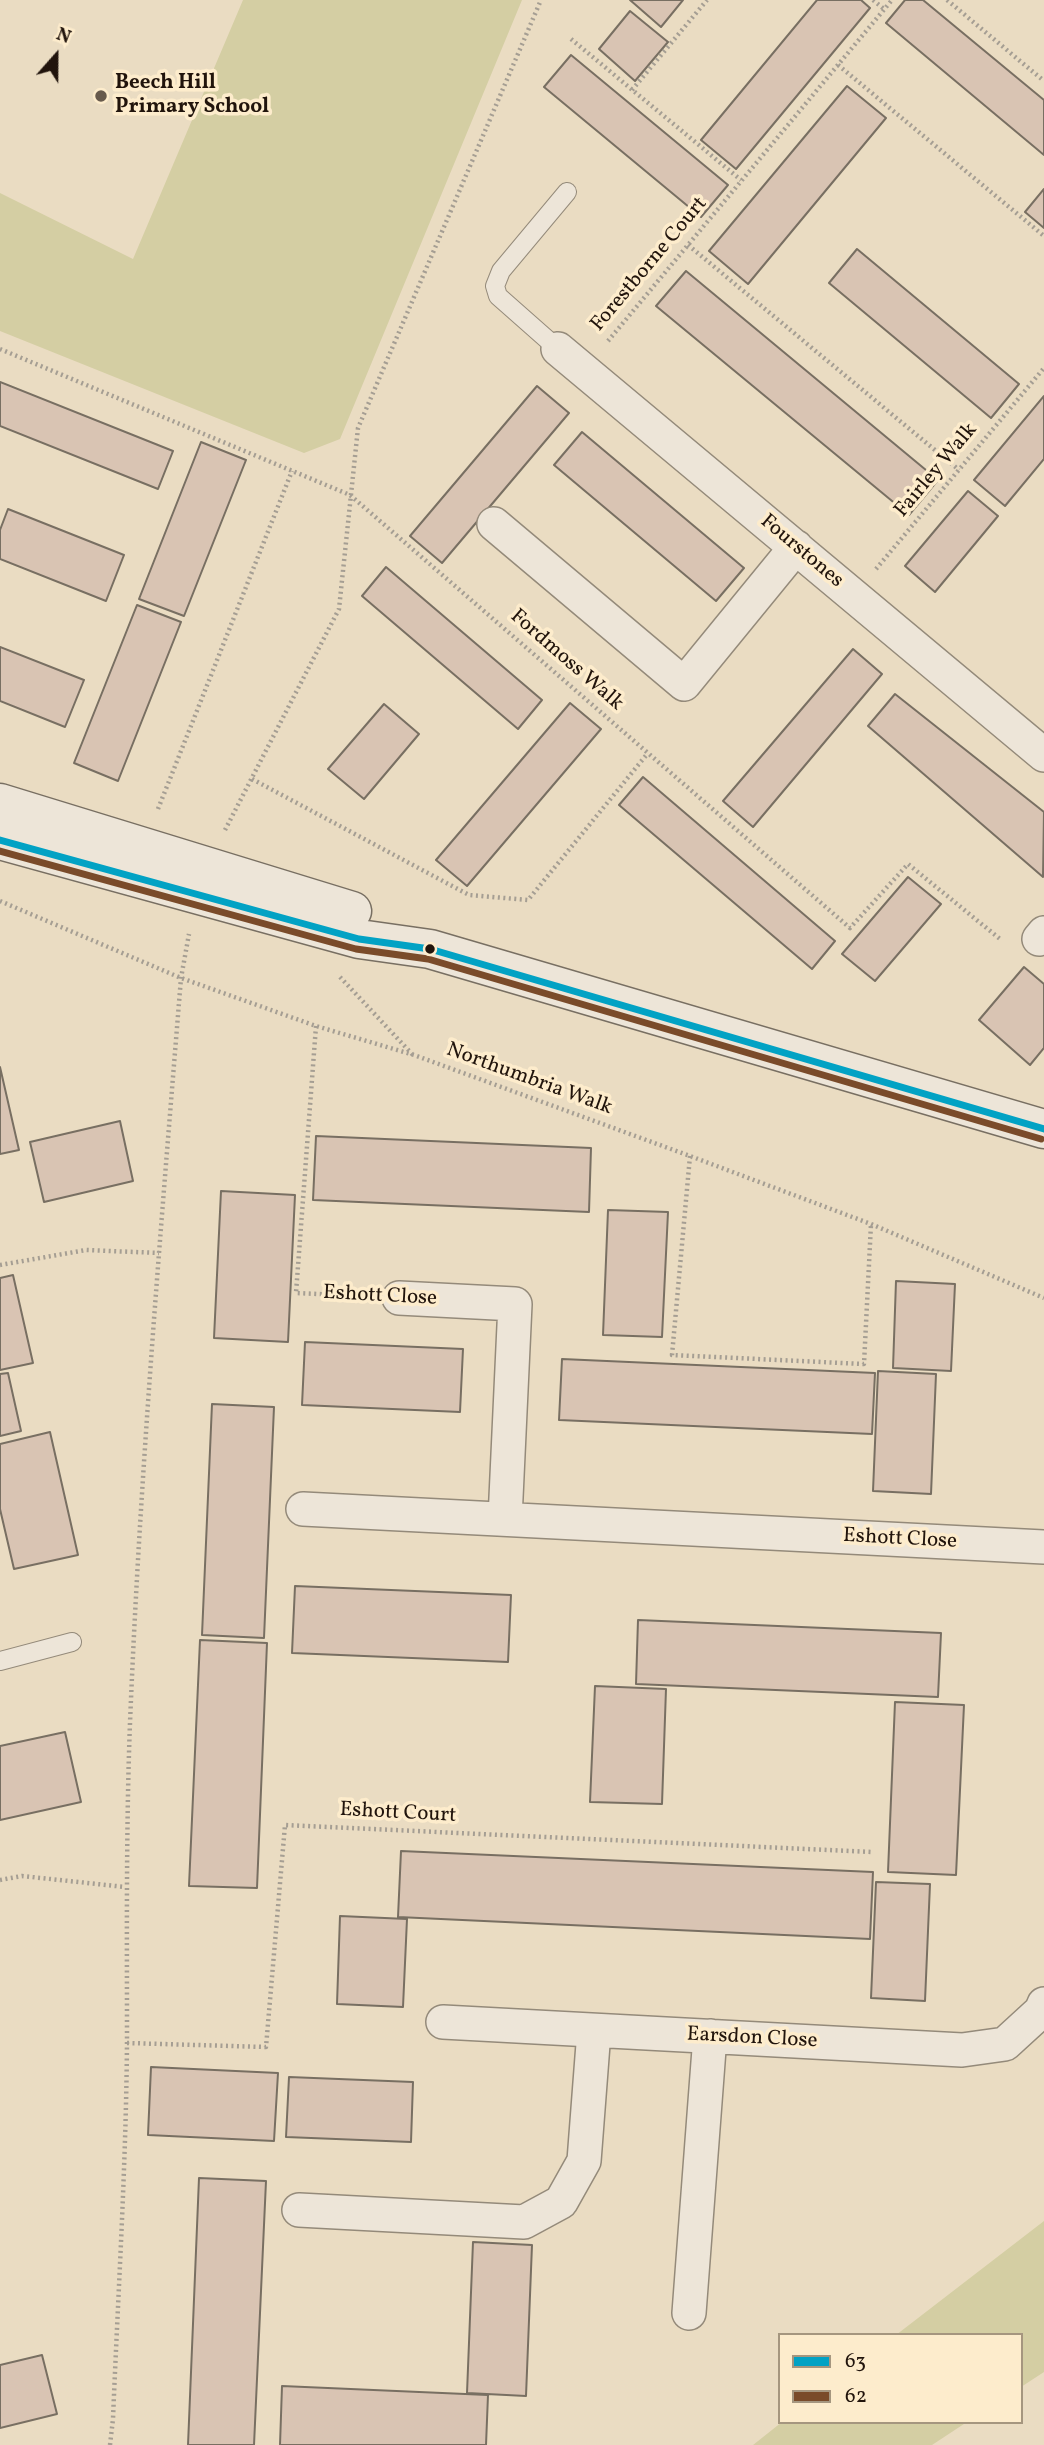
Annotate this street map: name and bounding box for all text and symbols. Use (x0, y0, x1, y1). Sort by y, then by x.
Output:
north arrow (21, 21, 91, 91)
text: N (52, 22, 75, 51)
place label: Beech Hill Primary School (115, 71, 269, 121)
marker: Beech Hill Primary School (93, 88, 109, 104)
street label: Forestborne Court (586, 193, 714, 337)
street label: Fairley Walk (890, 419, 984, 523)
street label: Fourstones (754, 510, 848, 594)
street label: Fordmoss Walk (504, 605, 628, 717)
unlabelled marker (423, 942, 437, 956)
street label: Northumbria Walk (443, 1038, 615, 1122)
street label: Eshott Close (322, 1281, 438, 1313)
street label: Eshott Close (842, 1524, 958, 1556)
street label: Eshott Court (339, 1798, 457, 1830)
street label: Earsdon Close (686, 2023, 818, 2055)
legend (778, 2333, 1023, 2424)
text: 63 (845, 2347, 866, 2376)
text: 62 (845, 2382, 867, 2411)

